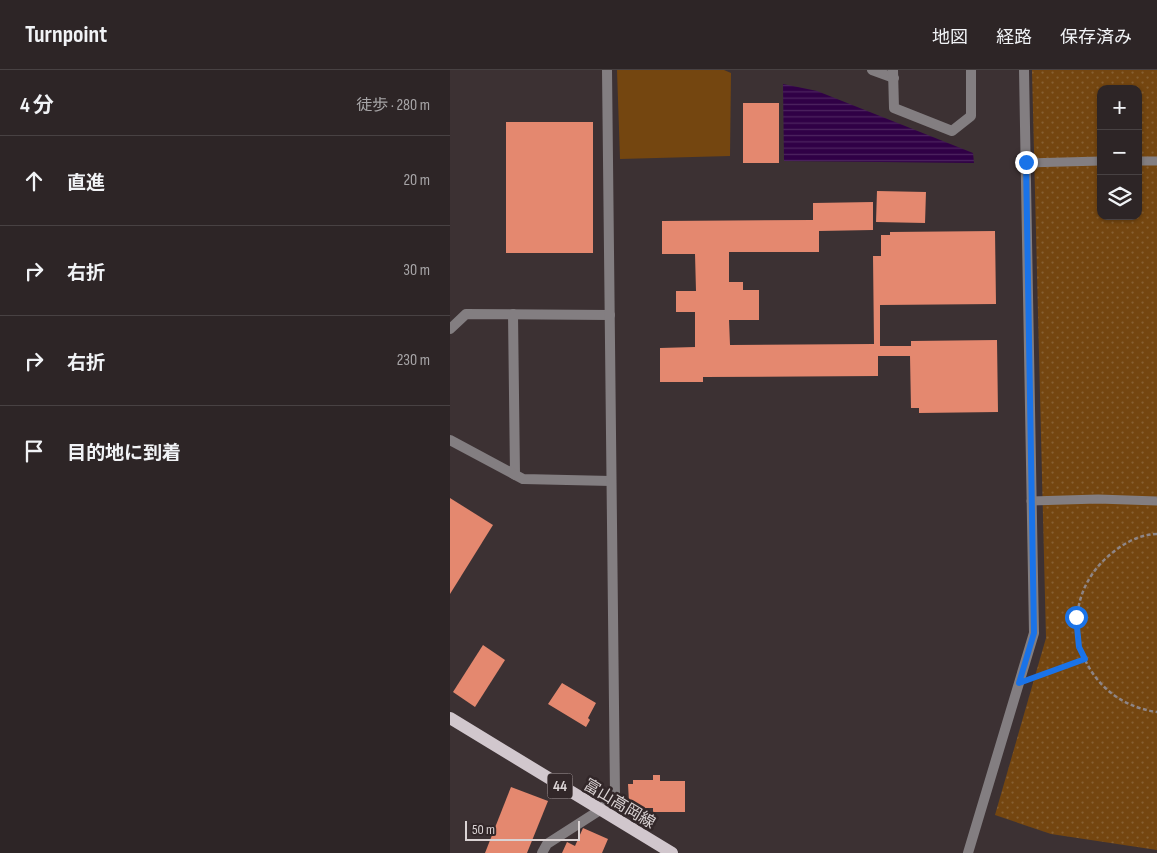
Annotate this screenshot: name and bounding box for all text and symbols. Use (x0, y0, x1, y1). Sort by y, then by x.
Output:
text: Turnpoint (25, 20, 107, 49)
text: 地図 (932, 27, 968, 48)
text: 経路 (996, 27, 1032, 48)
text: 保存済み (1060, 27, 1132, 48)
map controls (1097, 85, 1142, 220)
button: + (1097, 85, 1142, 130)
text: 4 分 (20, 93, 54, 118)
text: 徒歩 · 280 m (356, 96, 430, 115)
button: − (1097, 130, 1142, 175)
route end (1015, 151, 1038, 174)
icon: ahead (20, 167, 48, 195)
text: 20 m (403, 171, 430, 190)
text: 直進 (67, 172, 105, 195)
button: layers (1097, 175, 1142, 220)
icon: right (20, 257, 48, 285)
text: 30 m (403, 261, 430, 280)
text: 右折 (67, 262, 105, 285)
icon: right (20, 347, 48, 375)
text: 230 m (397, 351, 430, 370)
text: 右折 (67, 352, 105, 375)
icon: arrive (20, 437, 48, 465)
text: 目的地に到着 (67, 442, 181, 465)
route start (1065, 606, 1088, 629)
road number: 44 (548, 774, 572, 798)
street label: 富山高岡線 (580, 776, 658, 833)
scale bar (465, 818, 580, 841)
text: 50 m (472, 821, 495, 838)

